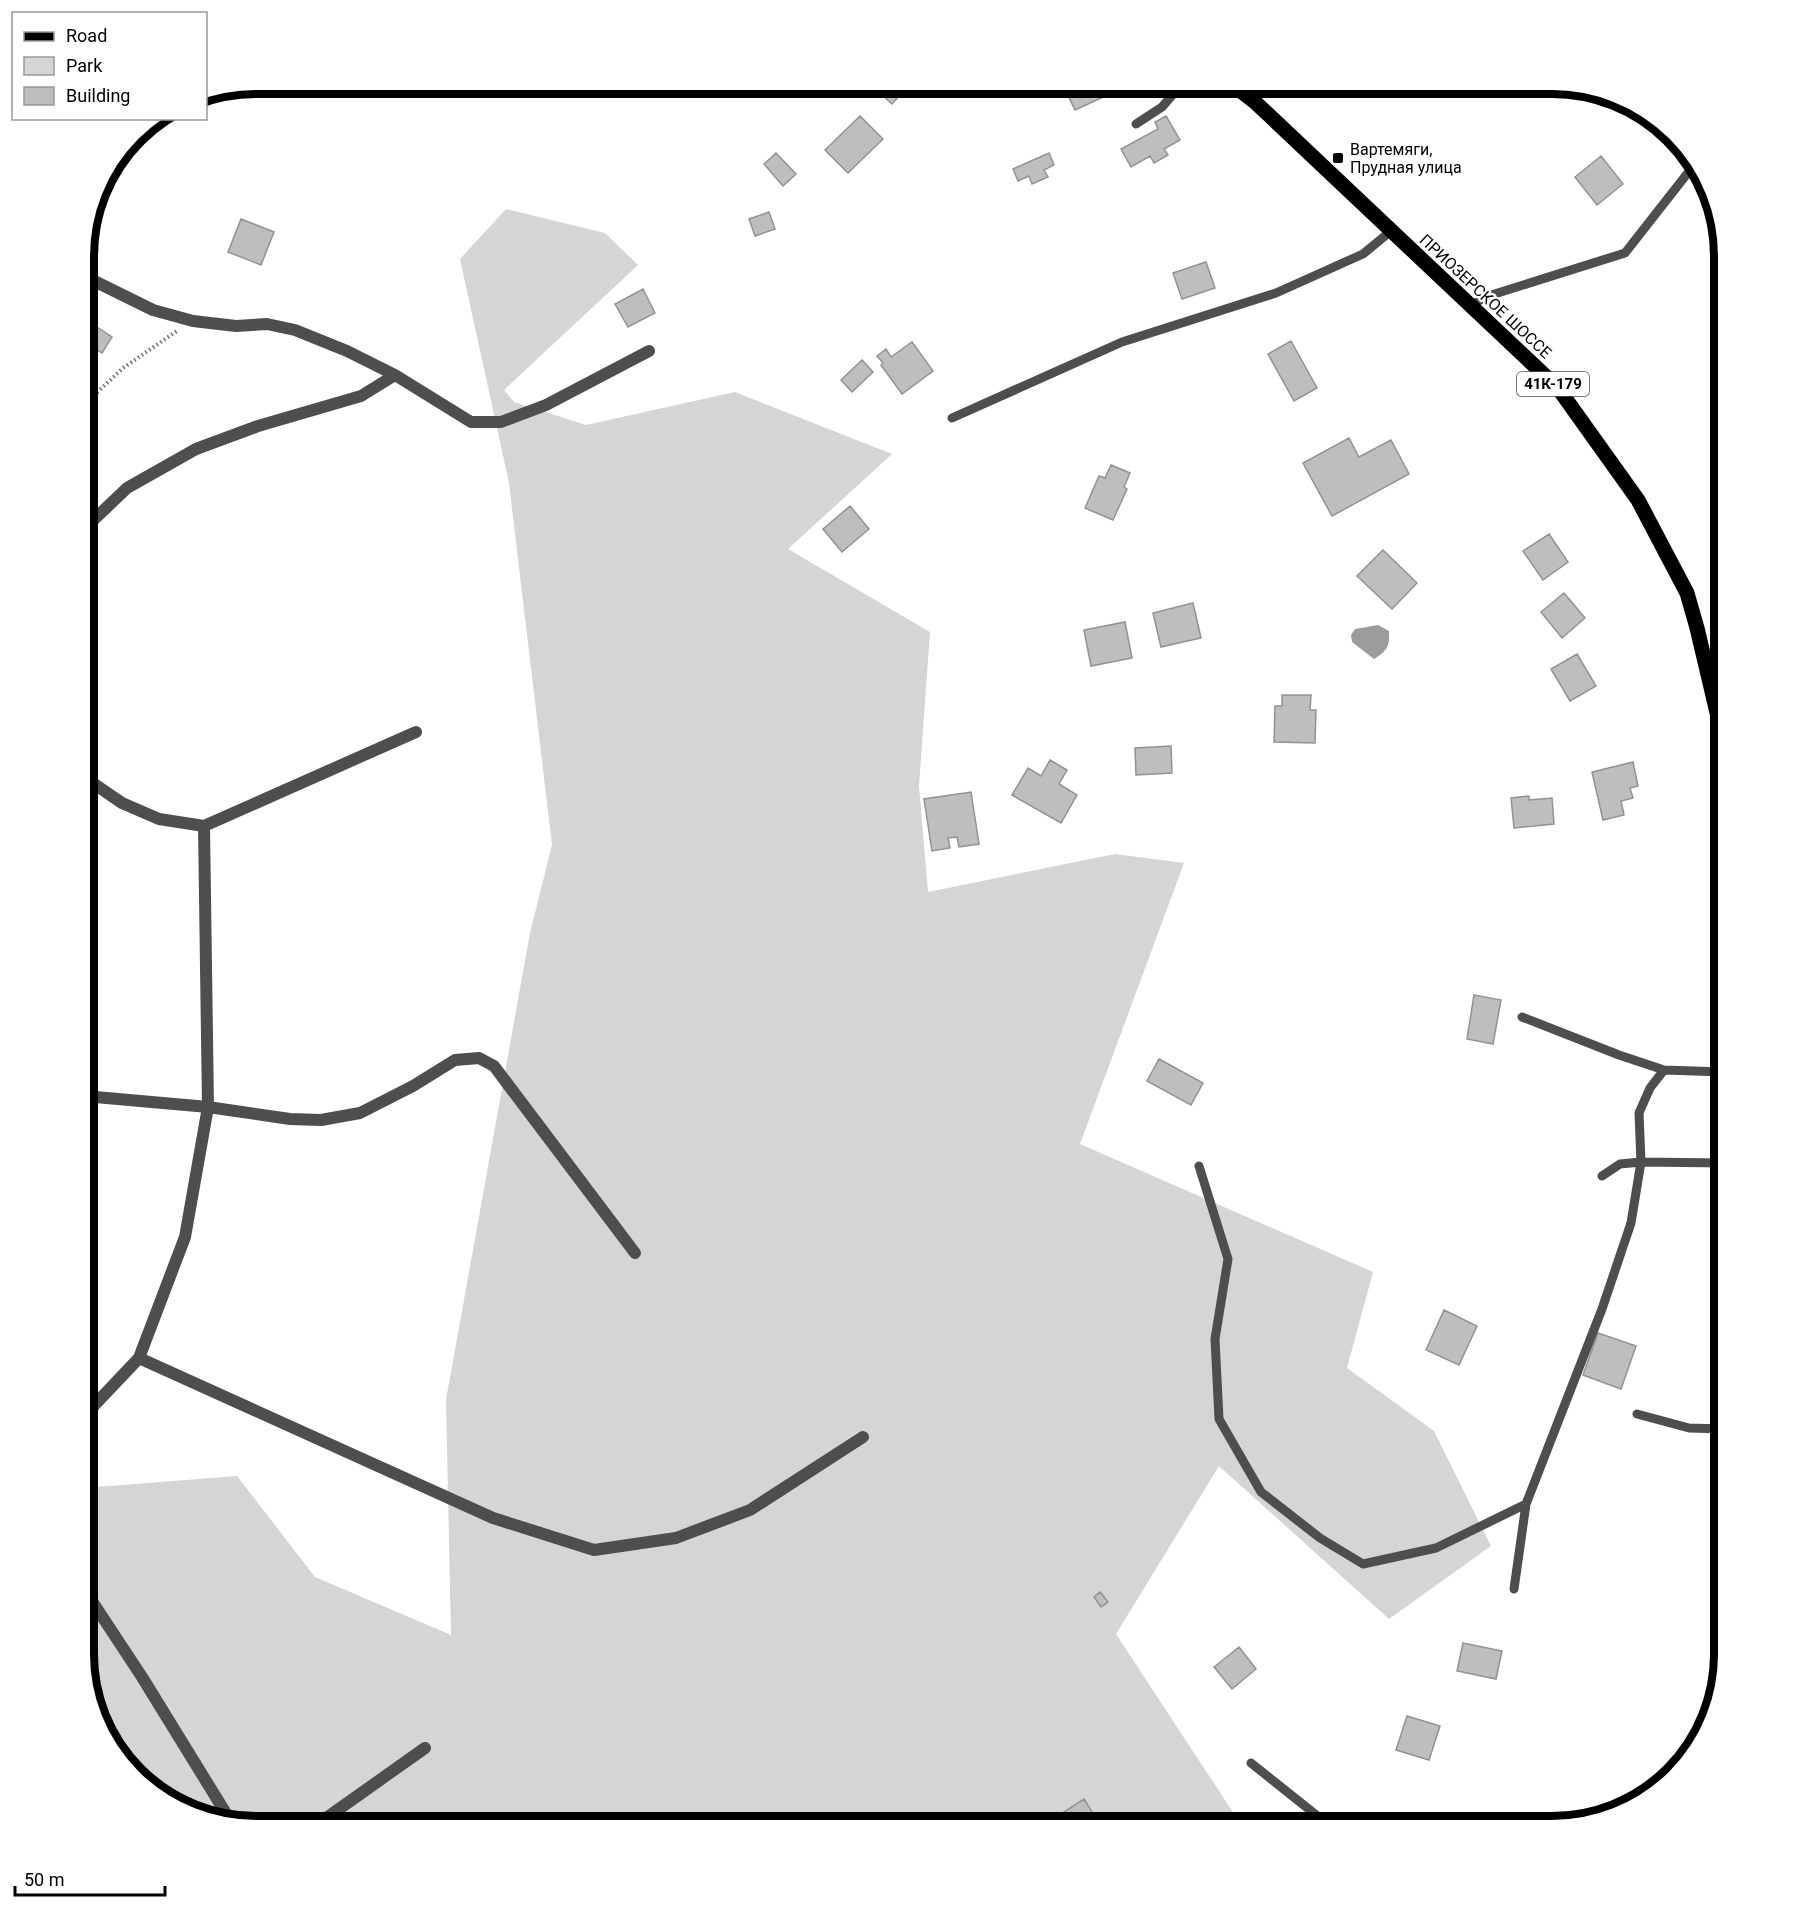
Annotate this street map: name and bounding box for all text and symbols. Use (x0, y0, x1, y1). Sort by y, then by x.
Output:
legend (12, 12, 207, 120)
text: Road (66, 25, 107, 46)
text: Park (66, 55, 103, 76)
text: Building (66, 85, 130, 106)
place label: Вартемяги, Прудная улица (1350, 140, 1462, 177)
marker: Вартемяги, Прудная улица (1331, 151, 1345, 165)
street label: ПРИОЗЕРСКОЕ ШОССЕ (1416, 230, 1555, 362)
road number: 41К-179 (1517, 372, 1589, 396)
scale bar (15, 1859, 165, 1897)
text: 50 m (24, 1869, 64, 1890)

